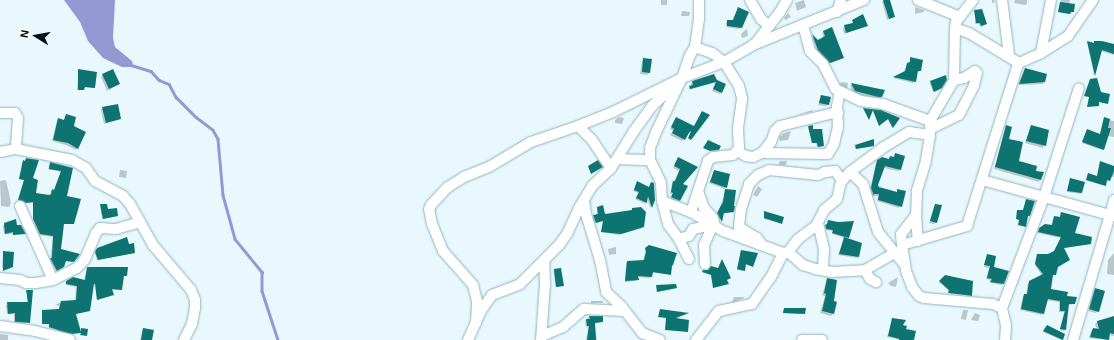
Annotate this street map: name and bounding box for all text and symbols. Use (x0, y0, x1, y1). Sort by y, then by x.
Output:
north arrow (16, 16, 56, 56)
text: N (17, 28, 31, 39)

